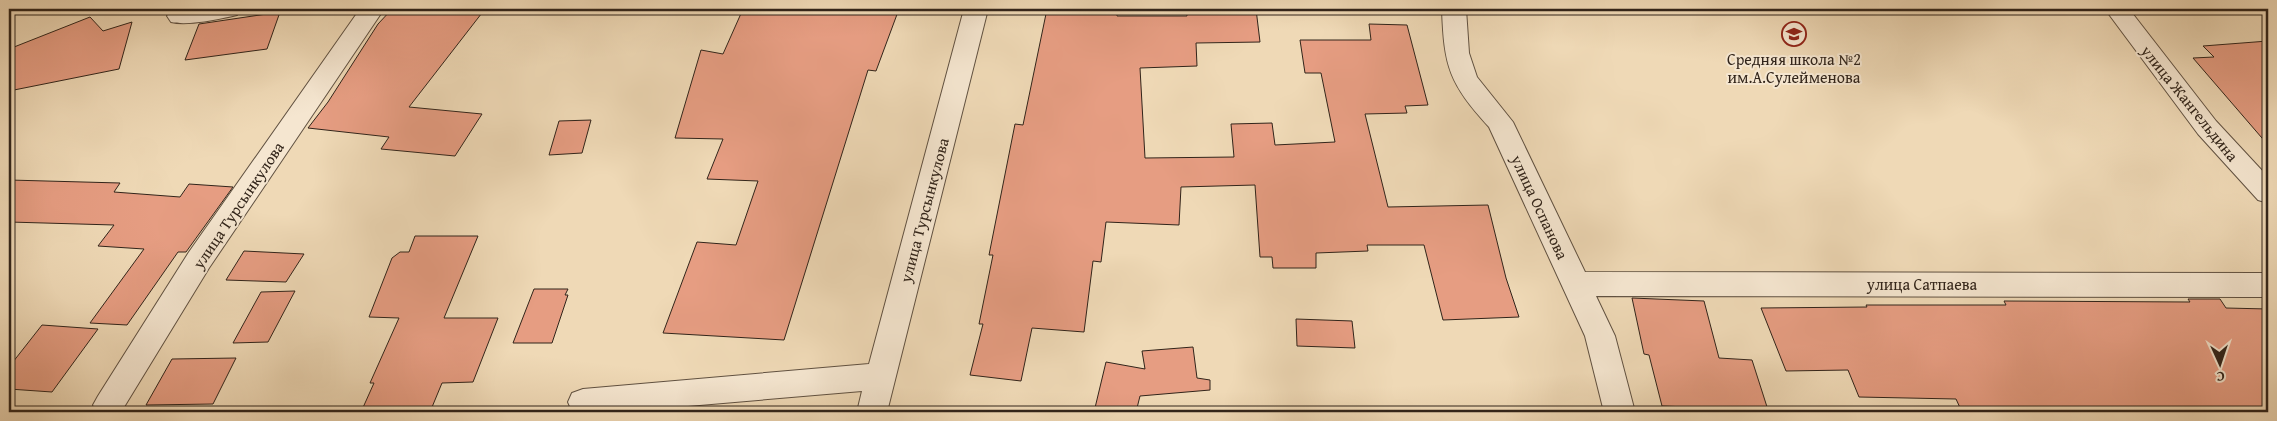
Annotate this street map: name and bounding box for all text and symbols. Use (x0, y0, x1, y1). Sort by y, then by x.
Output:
school or university icon: Средняя школа №2 им.А.Сулейменова (1781, 21, 1807, 47)
street label: улица Жангельдина (2135, 39, 2245, 167)
place label: Средняя школа №2 им.А.Сулейменова (1727, 47, 1861, 89)
street label: улица Турсынкулова (893, 135, 955, 286)
street label: улица Турсынкулова (186, 136, 290, 274)
street label: улица Оспанова (1505, 150, 1575, 264)
street label: улица Сатпаева (1866, 272, 1978, 296)
north arrow (2194, 338, 2244, 388)
text: С (2216, 367, 2225, 387)

